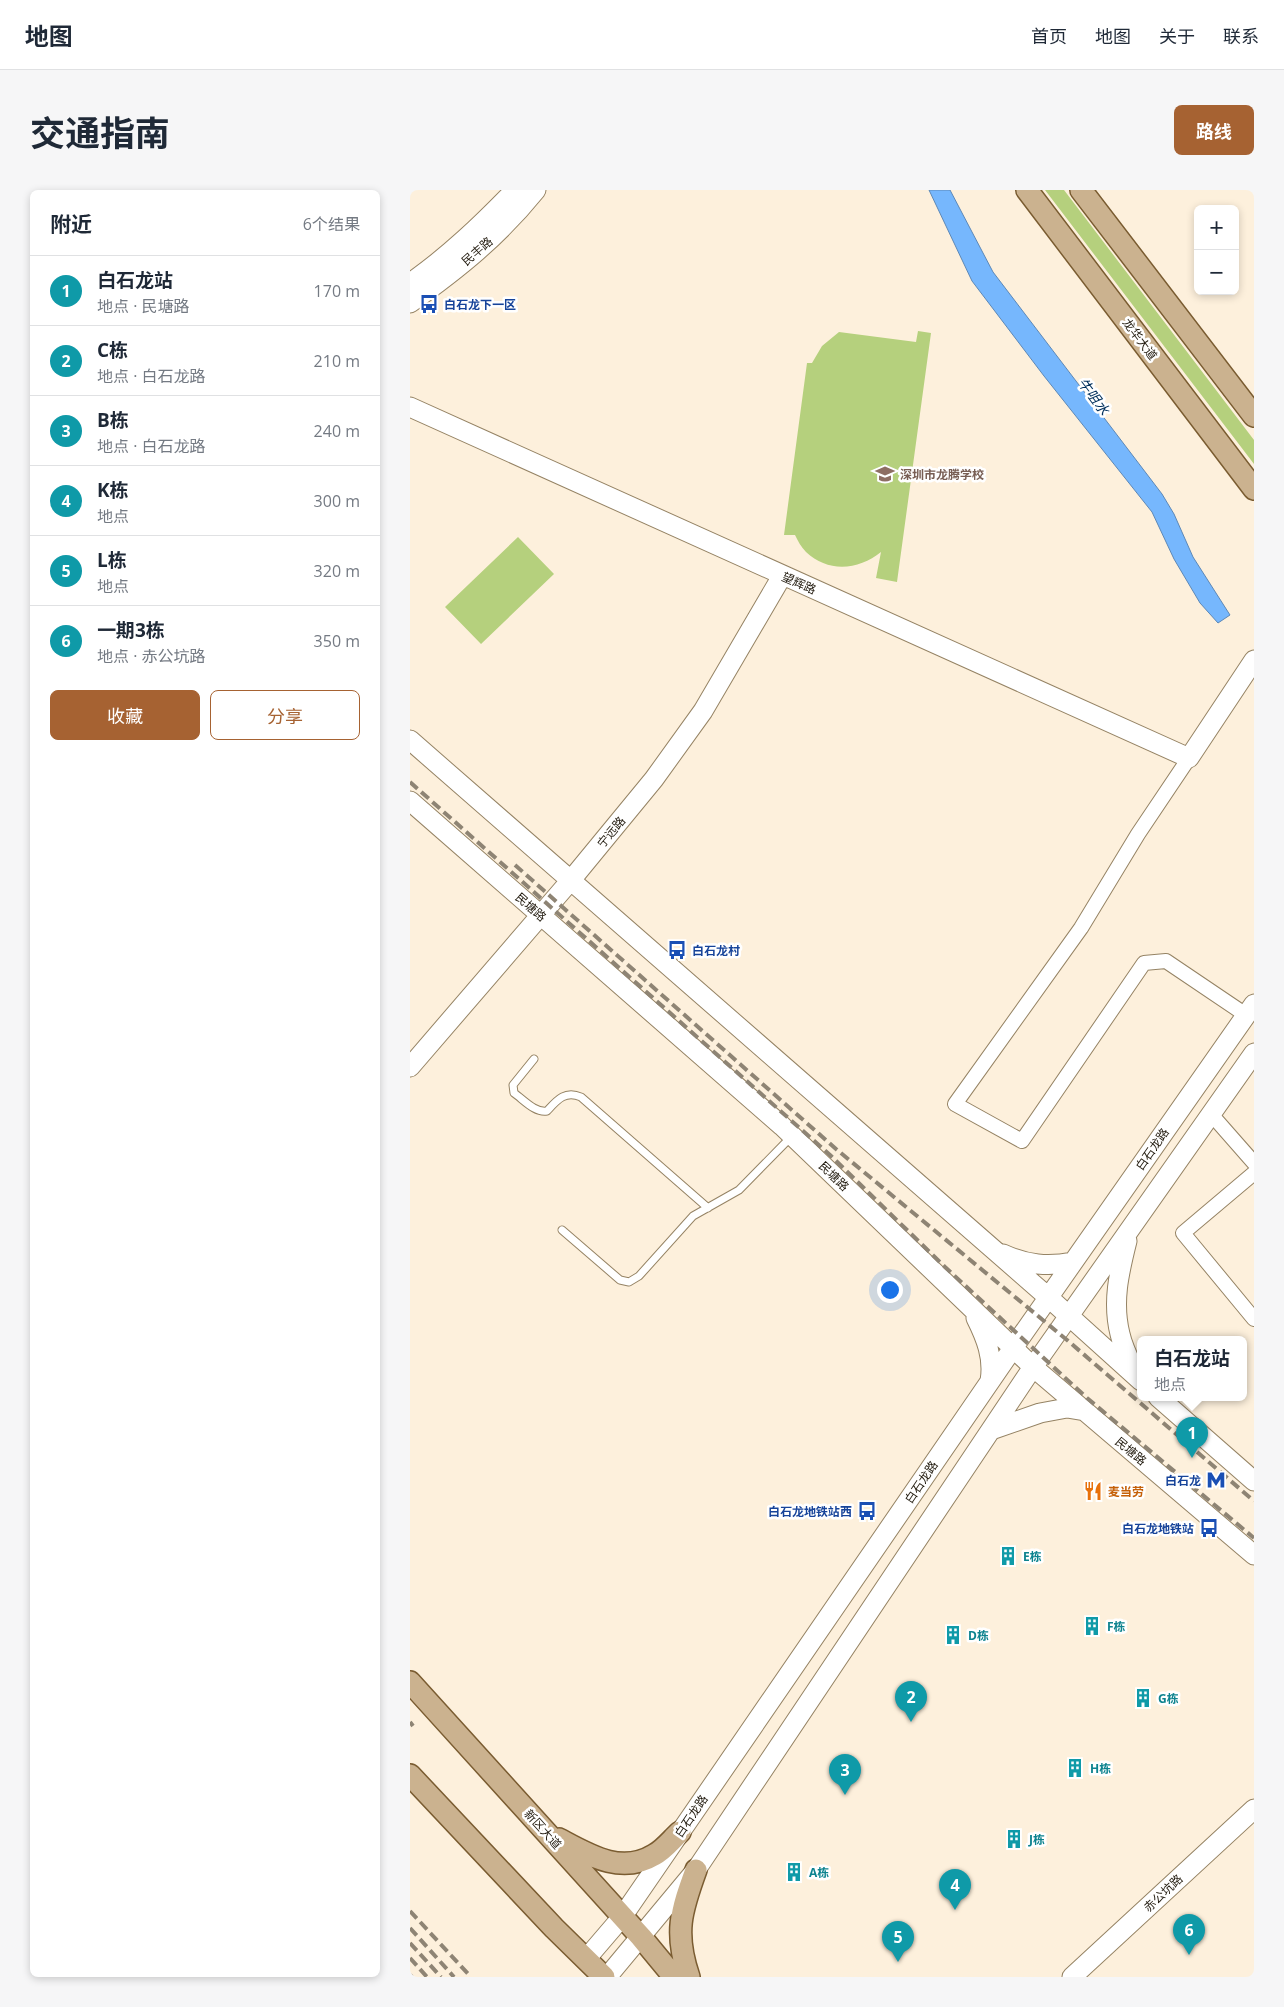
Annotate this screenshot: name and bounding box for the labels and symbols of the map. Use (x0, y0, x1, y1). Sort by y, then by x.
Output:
street label: 民丰路 (458, 233, 496, 269)
bus stop icon: 白石龙下一区 (418, 293, 440, 315)
place label: 白石龙下一区 (444, 296, 516, 313)
street label: 龙华大道 (1119, 315, 1161, 363)
water label: 牛咀水 (1074, 374, 1115, 419)
school or university icon: 深圳市龙腾学校 (874, 463, 896, 485)
place label: 深圳市龙腾学校 (900, 466, 984, 483)
street label: 望辉路 (779, 568, 819, 598)
street label: 宁远路 (593, 813, 629, 851)
street label: 民塘路 (512, 889, 550, 925)
bus stop icon: 白石龙村 (666, 939, 688, 961)
place label: 白石龙村 (692, 942, 740, 959)
street label: 白石龙路 (1131, 1124, 1173, 1174)
street label: 民塘路 (815, 1157, 853, 1195)
your location (877, 1277, 903, 1303)
pin: 1 (1176, 1417, 1208, 1458)
street label: 民塘路 (1112, 1433, 1150, 1469)
street label: 白石龙路 (901, 1457, 941, 1507)
metro station icon: 白石龙 (1205, 1469, 1227, 1491)
place label: 白石龙 (1165, 1472, 1201, 1489)
restaurant icon: 麦当劳 (1082, 1480, 1104, 1502)
place label: 麦当劳 (1108, 1483, 1144, 1500)
bus stop icon: 白石龙地铁站西 (856, 1500, 878, 1522)
place label: 白石龙地铁站西 (768, 1503, 852, 1520)
bus stop icon: 白石龙地铁站 (1198, 1517, 1220, 1539)
place label: 白石龙地铁站 (1122, 1520, 1194, 1537)
building icon: E栋 (997, 1545, 1019, 1567)
place label: E栋 (1023, 1548, 1042, 1565)
building icon: F栋 (1081, 1615, 1103, 1637)
place label: F栋 (1107, 1618, 1126, 1635)
building icon: D栋 (942, 1624, 964, 1646)
place label: D栋 (968, 1627, 989, 1644)
pin: 2 (895, 1681, 927, 1722)
building icon: G栋 (1132, 1687, 1154, 1709)
place label: G栋 (1158, 1690, 1179, 1707)
pin: 3 (829, 1754, 861, 1795)
building icon: H栋 (1064, 1757, 1086, 1779)
place label: H栋 (1090, 1760, 1111, 1777)
street label: 白石龙路 (671, 1791, 711, 1841)
street label: 新区大道 (521, 1805, 565, 1853)
building icon: J栋 (1003, 1828, 1025, 1850)
place label: J栋 (1028, 1831, 1045, 1848)
building icon: A栋 (783, 1861, 805, 1883)
place label: A栋 (809, 1864, 829, 1881)
pin: 4 (939, 1869, 971, 1910)
street label: 赤公坑路 (1140, 1870, 1186, 1916)
pin: 6 (1173, 1914, 1205, 1955)
pin: 5 (882, 1921, 914, 1962)

